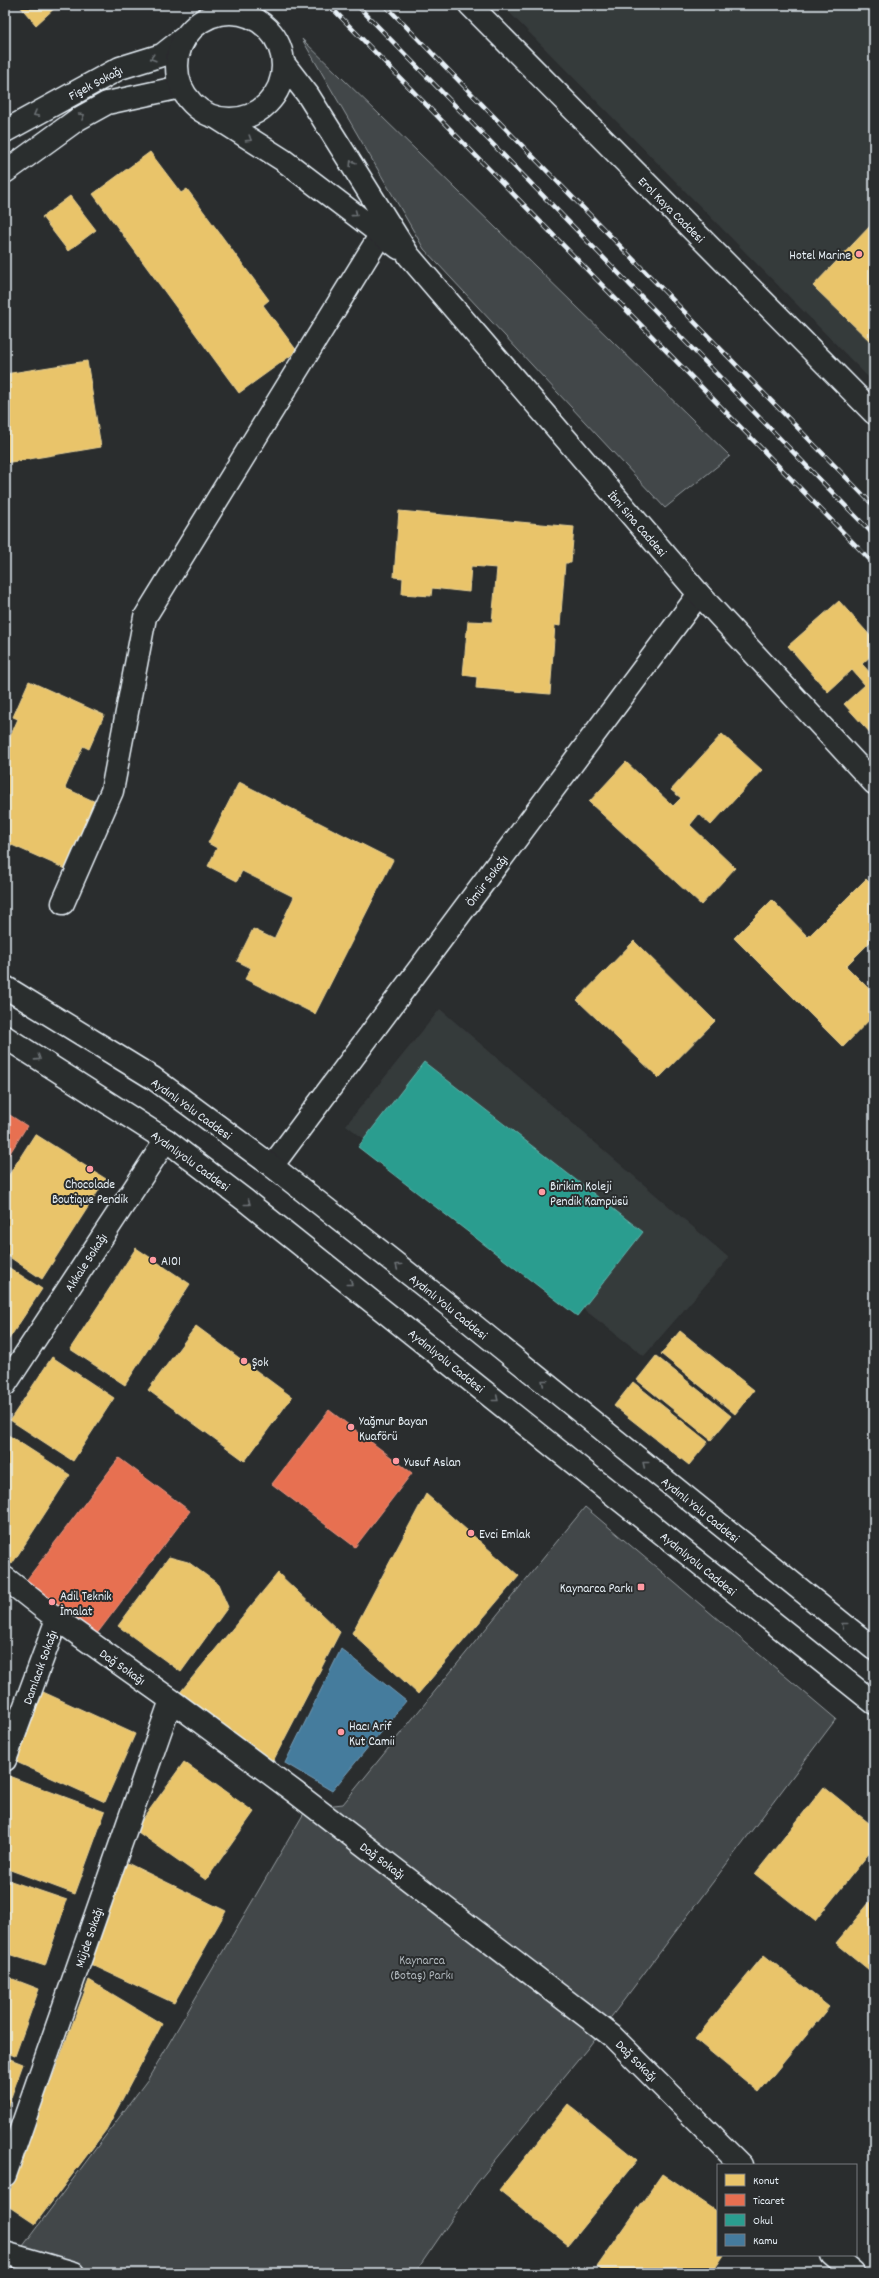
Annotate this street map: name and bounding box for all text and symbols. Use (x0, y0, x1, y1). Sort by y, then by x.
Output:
one-way arrow (149, 53, 156, 62)
street label: Fişek Sokağı (66, 62, 127, 106)
one-way arrow (33, 110, 40, 117)
one-way arrow (78, 114, 85, 121)
one-way arrow (245, 134, 252, 141)
one-way arrow (349, 160, 357, 167)
street label: Erol Kaya Caddesi (633, 173, 708, 249)
one-way arrow (350, 209, 357, 216)
place label: Hotel Marine (789, 247, 851, 266)
marker: Hotel Marine (854, 249, 864, 259)
street label: İbni Sina Caddesi (602, 487, 671, 562)
street label: Ömür Sokağı (462, 852, 514, 911)
one-way arrow (34, 1053, 41, 1060)
street label: Aydınlı Yolu Caddesi (146, 1074, 235, 1146)
street label: Aydınlıyolu Caddesi (146, 1127, 233, 1198)
marker: Chocolade Boutique Pendik (85, 1164, 95, 1174)
place label: Chocolade Boutique Pendik (52, 1176, 128, 1210)
place label: Birikim Koleji Pendik Kampüsü (550, 1178, 628, 1212)
marker: Birikim Koleji Pendik Kampüsü (537, 1187, 547, 1197)
one-way arrow (244, 1198, 251, 1205)
street label: Akkale Sokağı (61, 1230, 113, 1297)
place label: A101 (161, 1253, 181, 1272)
marker: A101 (148, 1255, 158, 1265)
one-way arrow (396, 1263, 403, 1270)
street label: Aydınlı Yolu Caddesi (404, 1270, 491, 1346)
one-way arrow (346, 1279, 353, 1286)
street label: Aydınlıyolu Caddesi (403, 1325, 488, 1399)
place label: Şok (252, 1354, 268, 1373)
marker: Şok (239, 1356, 249, 1366)
one-way arrow (541, 1380, 548, 1387)
one-way arrow (491, 1395, 498, 1402)
place label: Yağmur Bayan Kuaförü (359, 1413, 428, 1447)
marker: Yağmur Bayan Kuaförü (346, 1422, 356, 1432)
place label: Yusuf Aslan (404, 1454, 461, 1473)
marker: Yusuf Aslan (391, 1456, 401, 1466)
one-way arrow (642, 1462, 649, 1469)
street label: Aydınlı Yolu Caddesi (656, 1473, 743, 1549)
place label: Evci Emlak (479, 1526, 530, 1545)
marker: Evci Emlak (466, 1528, 476, 1538)
street label: Aydınlıyolu Caddesi (655, 1528, 740, 1602)
place label: Kaynarca Parkı (560, 1580, 633, 1599)
marker: Kaynarca Parkı (636, 1582, 646, 1592)
place label: Adil Teknik İmalat (60, 1588, 112, 1622)
marker: Adil Teknik İmalat (47, 1597, 57, 1607)
one-way arrow (841, 1622, 848, 1629)
street label: Damlacık Sokağı (19, 1628, 64, 1708)
street label: Dağ Sokağı (95, 1645, 149, 1691)
place label: Hacı Arif Kut Camii (349, 1718, 395, 1752)
marker: Hacı Arif Kut Camii (336, 1727, 346, 1737)
street label: Dağ Sokağı (355, 1839, 408, 1885)
street label: Müjde Sokağı (71, 1905, 110, 1970)
park label: Kaynarca (Botaş) Parkı (391, 1952, 453, 1986)
street label: Dağ Sokağı (610, 2036, 661, 2087)
legend (717, 2164, 857, 2256)
text: Konut (753, 2173, 780, 2190)
text: Ticaret (753, 2193, 785, 2210)
text: Okul (753, 2213, 773, 2230)
text: Kamu (753, 2233, 778, 2250)

